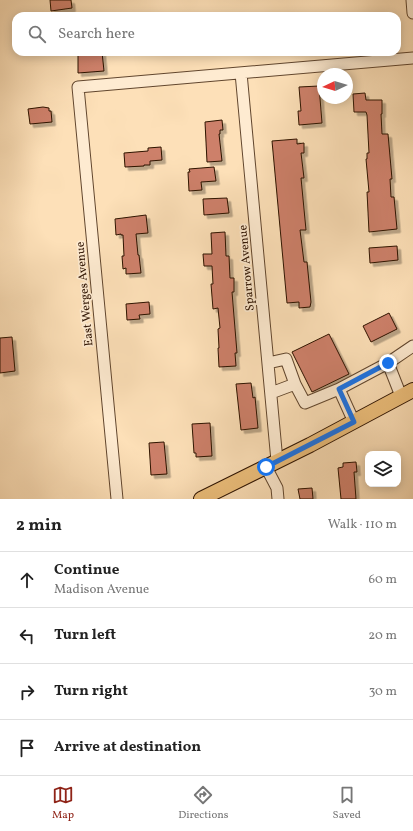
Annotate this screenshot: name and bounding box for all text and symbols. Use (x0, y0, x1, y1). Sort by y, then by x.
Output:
search box (12, 12, 401, 56)
icon: search (26, 23, 48, 45)
text: Search here (58, 24, 135, 45)
north arrow (317, 68, 353, 104)
street label: Sparrow Avenue (235, 224, 259, 312)
street label: East Werges Avenue (72, 241, 98, 347)
route end (379, 354, 397, 372)
map controls (365, 451, 401, 487)
button: layers (365, 451, 401, 487)
route start (257, 458, 275, 476)
text: 2 min (16, 514, 62, 537)
text: Walk · 110 m (328, 516, 397, 534)
text: Continue (54, 560, 119, 581)
icon: ahead (16, 569, 38, 591)
text: 60 m (369, 571, 397, 589)
text: Madison Avenue (54, 581, 149, 599)
icon: left (16, 625, 38, 647)
text: Turn left (54, 625, 116, 646)
text: 20 m (368, 627, 397, 645)
icon: right (16, 681, 38, 703)
text: Turn right (54, 681, 128, 702)
text: 30 m (369, 683, 397, 701)
icon: arrive (16, 737, 38, 759)
text: Arrive at destination (54, 737, 201, 758)
tab: Map (52, 784, 74, 823)
tab: Directions (178, 784, 229, 823)
tab: Saved (333, 784, 361, 823)

